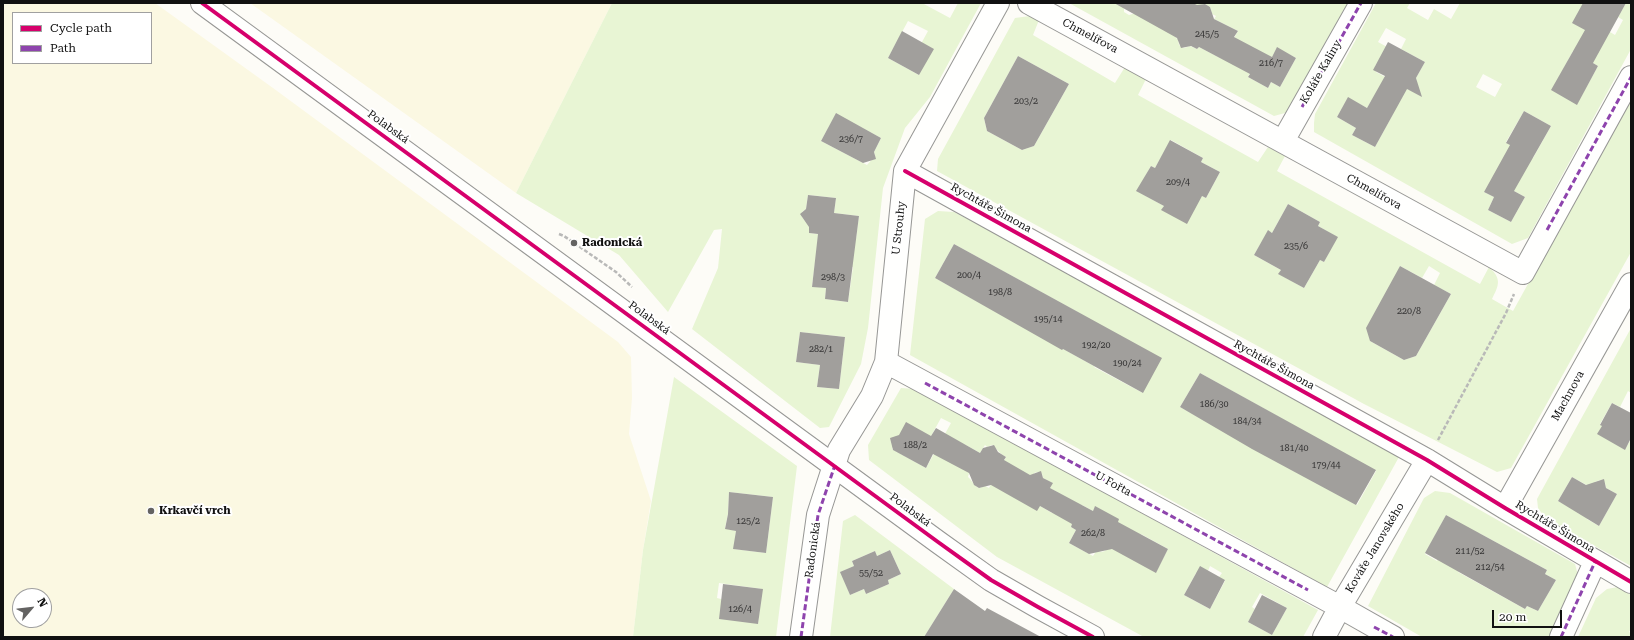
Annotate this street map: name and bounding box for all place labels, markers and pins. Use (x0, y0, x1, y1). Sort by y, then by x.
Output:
place label: Radonická (582, 236, 642, 250)
marker: Radonická (569, 238, 579, 248)
place label: Krkavčí vrch (159, 504, 230, 518)
marker: Krkavčí vrch (146, 506, 156, 516)

